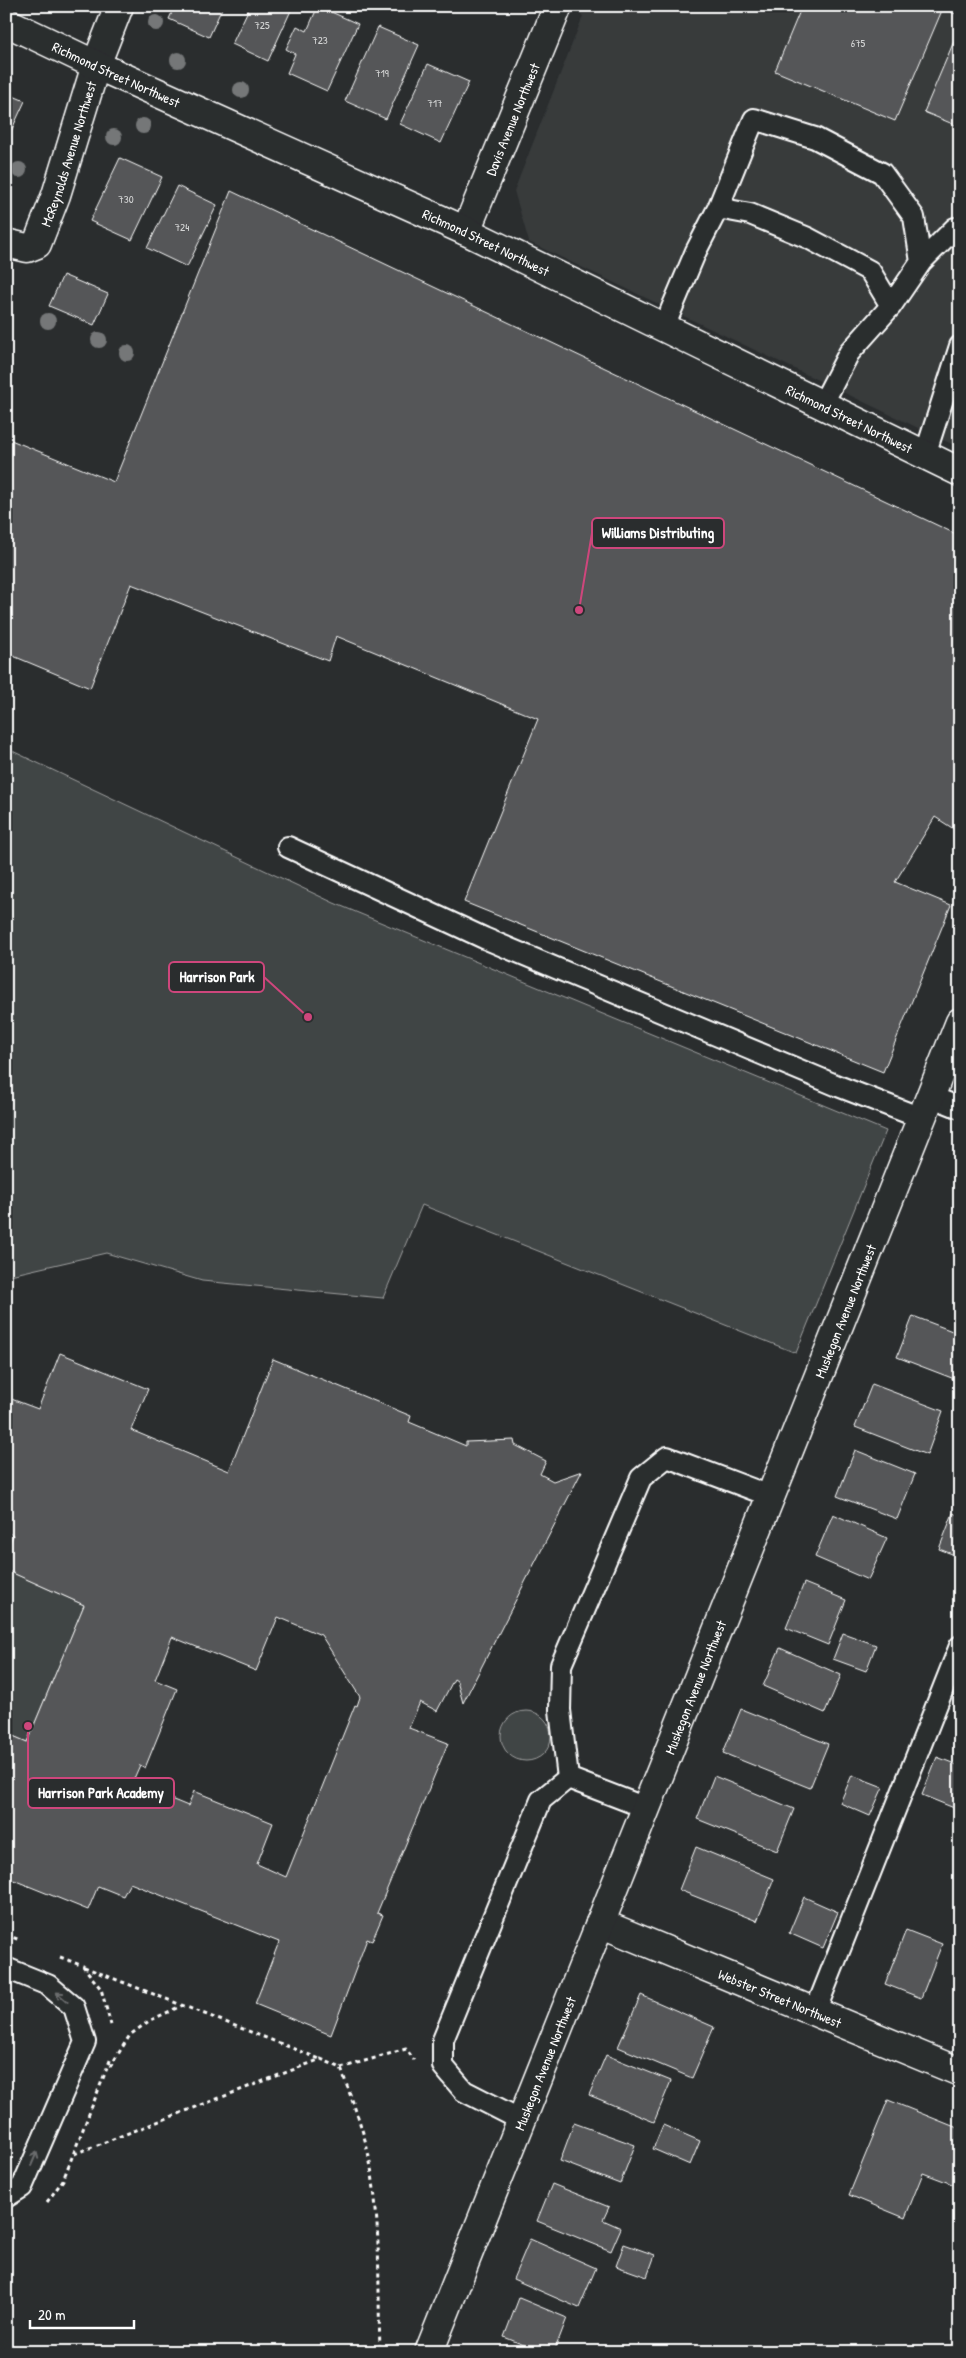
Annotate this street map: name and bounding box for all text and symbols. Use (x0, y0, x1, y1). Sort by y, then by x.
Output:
house number: 725 (254, 18, 270, 32)
house number: 723 (312, 33, 328, 47)
street label: Richmond Street Northwest (50, 36, 183, 111)
house number: 675 (851, 36, 866, 50)
street label: Davis Avenue Northwest (480, 60, 543, 178)
house number: 719 (375, 66, 389, 80)
street label: McReynolds Avenue Northwest (35, 78, 100, 229)
house number: 717 (428, 96, 442, 110)
house number: 730 (118, 192, 134, 206)
street label: Richmond Street Northwest (420, 203, 553, 280)
house number: 724 (175, 220, 189, 234)
street label: Richmond Street Northwest (783, 379, 916, 457)
callout: Williams Distributing (592, 518, 724, 548)
text: Williams Distributing (602, 522, 715, 544)
callout: Harrison Park (169, 962, 264, 992)
text: Harrison Park (180, 966, 255, 987)
street label: Muskegon Avenue Northwest (809, 1241, 880, 1381)
street label: Muskegon Avenue Northwest (659, 1617, 730, 1757)
callout: Harrison Park Academy (28, 1778, 174, 1808)
text: Harrison Park Academy (38, 1782, 165, 1804)
street label: Webster Street Northwest (716, 1964, 845, 2032)
one-way arrow (56, 1991, 69, 2002)
street label: Muskegon Avenue Northwest (509, 1993, 580, 2133)
one-way arrow (29, 2152, 39, 2167)
scale bar (30, 2298, 134, 2330)
text: 20 m (38, 2304, 65, 2325)

